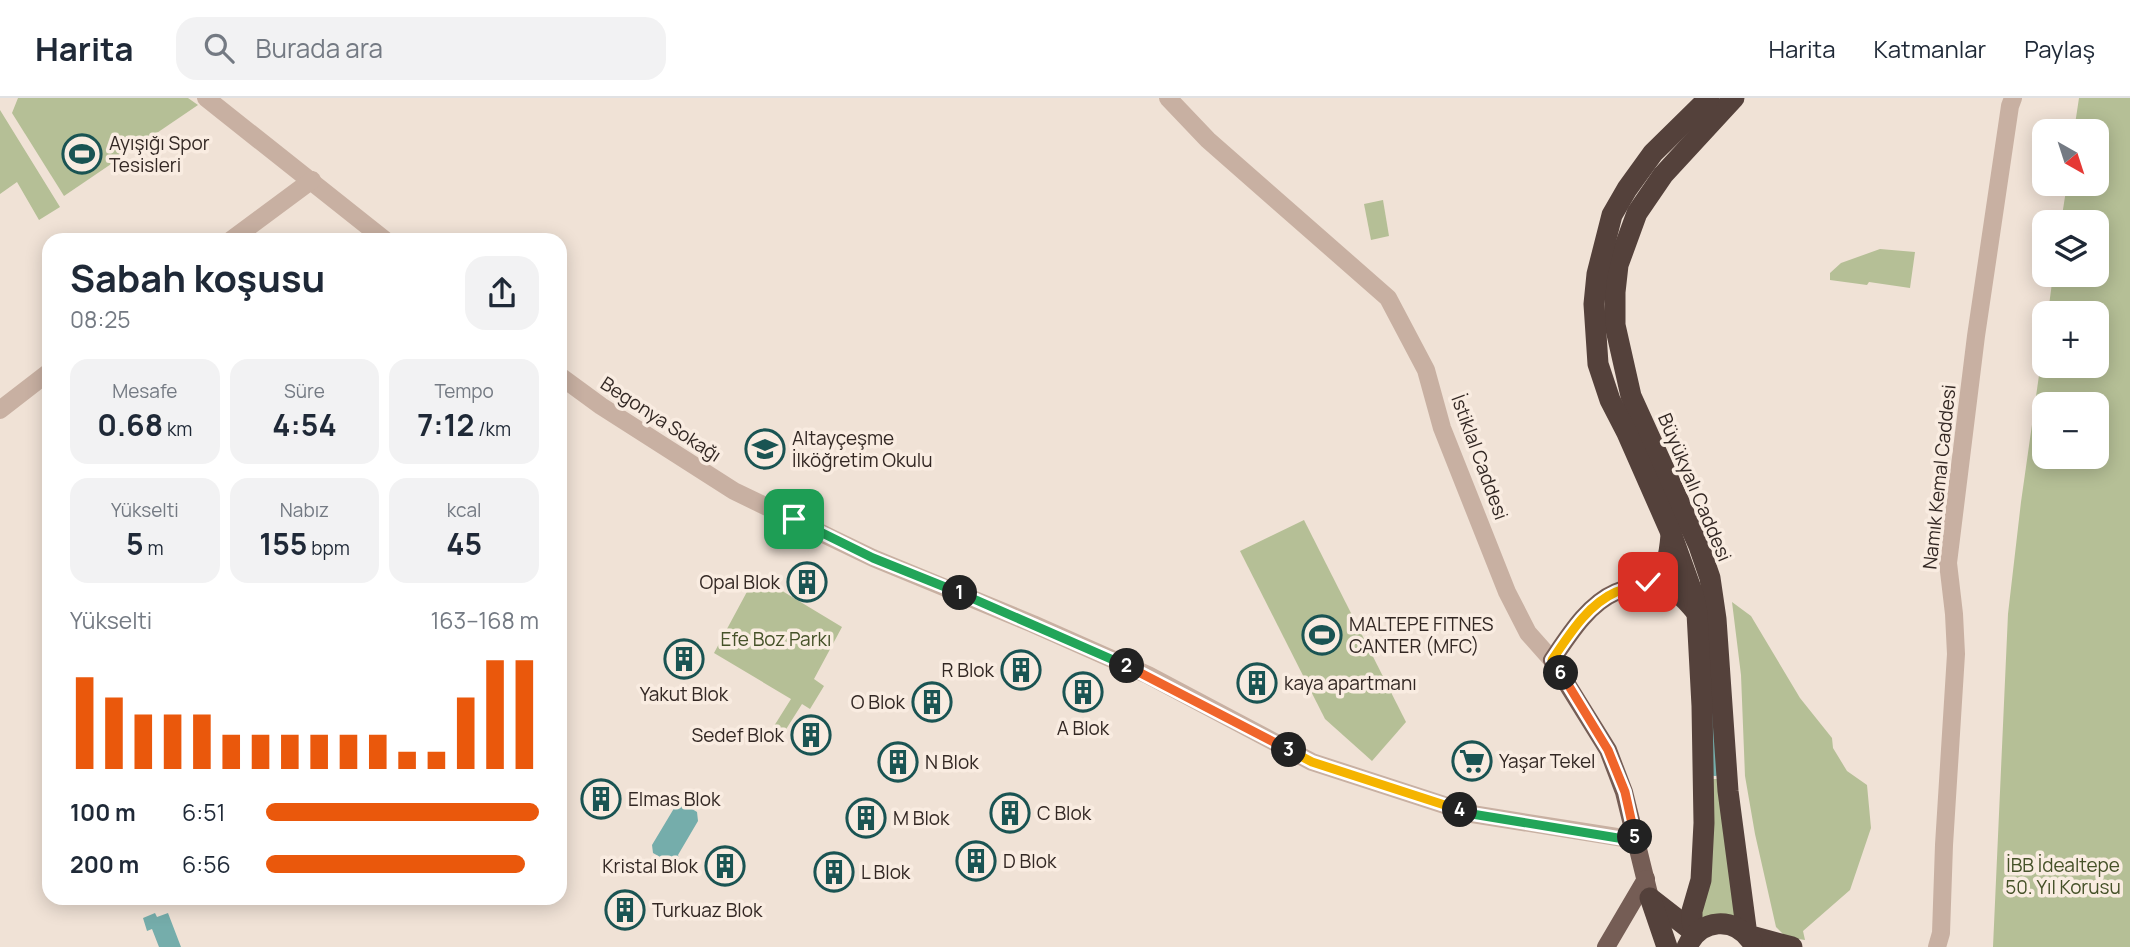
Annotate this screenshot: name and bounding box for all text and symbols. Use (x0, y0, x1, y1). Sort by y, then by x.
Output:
search box (176, 17, 666, 80)
text: Harita (35, 26, 134, 71)
icon: search (200, 29, 238, 67)
text: Burada ara (256, 30, 383, 66)
text: Harita (1769, 32, 1836, 65)
text: Katmanlar (1874, 32, 1986, 65)
text: Paylaş (2024, 32, 2095, 65)
north arrow (2032, 119, 2109, 196)
map controls (2032, 119, 2109, 469)
place label: Ayışığı Spor Tesisleri (109, 130, 210, 178)
sports icon: Ayışığı Spor Tesisleri (61, 133, 103, 175)
button: layers (2032, 210, 2109, 287)
text: Sabah koşusu (70, 251, 325, 303)
button: share (465, 256, 539, 330)
button: + (2032, 301, 2109, 378)
text: 08:25 (70, 303, 131, 335)
street label: Begonya Sokağı (596, 370, 726, 468)
text: Mesafe (112, 378, 177, 404)
text: Süre (284, 378, 325, 404)
text: Tempo (435, 378, 494, 404)
street label: Namık Kemal Caddesi (1916, 383, 1962, 571)
street label: İstiklal Caddesi (1445, 391, 1515, 523)
button: − (2032, 392, 2109, 469)
text: 0.68 (97, 404, 163, 445)
text: 4:54 (272, 404, 337, 445)
text: 7:12 (417, 404, 474, 445)
street label: Büyükyalı Caddesi (1652, 409, 1738, 565)
text: km (163, 416, 192, 442)
text: /km (474, 416, 511, 442)
place label: Altayçeşme İlköğretim Okulu (792, 425, 933, 473)
school or university icon: Altayçeşme İlköğretim Okulu (744, 428, 786, 470)
pin (764, 489, 824, 549)
text: Yükselti (111, 497, 179, 523)
text: Nabız (280, 497, 329, 523)
text: kcal (447, 497, 482, 523)
icon: arrive (775, 500, 813, 538)
text: 5 (126, 523, 144, 564)
text: 155 (259, 523, 307, 564)
text: 45 (446, 523, 482, 564)
text: m (144, 535, 164, 561)
text: bpm (307, 535, 350, 561)
pin (1618, 552, 1678, 612)
building icon: Opal Blok (786, 561, 828, 603)
icon: check (1629, 563, 1667, 601)
place label: Opal Blok (699, 569, 781, 595)
pin: 1 (942, 575, 978, 610)
text: 1 (955, 579, 964, 605)
text: Yükselti (70, 604, 152, 636)
text: 163–168 m (430, 604, 539, 636)
place label: MALTEPE FITNES CANTER (MFC) (1349, 611, 1494, 659)
sports icon: MALTEPE FITNES CANTER (MFC) (1301, 614, 1343, 656)
park label: Efe Boz Parkı (721, 626, 831, 652)
building icon: Yakut Blok (663, 638, 705, 680)
pin: 2 (1110, 648, 1144, 684)
building icon: R Blok (1000, 649, 1042, 691)
text: 2 (1121, 652, 1132, 678)
pin: 6 (1544, 656, 1578, 690)
place label: R Blok (941, 657, 995, 683)
text: 6 (1555, 659, 1566, 685)
building icon: kaya apartmanı (1236, 662, 1278, 704)
place label: kaya apartmanı (1284, 670, 1417, 696)
building icon: A Blok (1062, 671, 1104, 713)
place label: Yakut Blok (640, 681, 729, 707)
building icon: O Blok (911, 681, 953, 723)
place label: O Blok (851, 689, 906, 715)
building icon: Sedef Blok (790, 714, 832, 756)
place label: A Blok (1057, 715, 1110, 741)
place label: Sedef Blok (692, 722, 785, 748)
pin: 3 (1272, 732, 1306, 768)
text: 3 (1283, 736, 1294, 762)
supermarket icon: Yaşar Tekel (1451, 740, 1493, 782)
building icon: N Blok (877, 741, 919, 783)
place label: Yaşar Tekel (1499, 748, 1595, 774)
place label: N Blok (925, 749, 979, 775)
building icon: Elmas Blok (580, 778, 622, 820)
place label: Elmas Blok (628, 786, 721, 812)
building icon: C Blok (989, 792, 1031, 834)
pin: 4 (1442, 792, 1478, 828)
text: 100 m (70, 796, 136, 828)
text: 6:51 (182, 796, 225, 828)
text: 4 (1454, 796, 1465, 822)
building icon: M Blok (845, 797, 887, 839)
place label: C Blok (1037, 800, 1092, 826)
place label: M Blok (893, 805, 950, 831)
pin: 5 (1618, 820, 1652, 854)
text: 5 (1629, 823, 1640, 849)
building icon: D Blok (955, 840, 997, 882)
building icon: Kristal Blok (704, 845, 746, 887)
text: 200 m (70, 848, 139, 880)
text: 6:56 (182, 848, 231, 880)
place label: D Blok (1003, 848, 1057, 874)
building icon: L Blok (813, 851, 855, 893)
park label: İBB İdealtepe 50. Yıl Korusu (2005, 852, 2121, 900)
place label: Kristal Blok (602, 853, 699, 879)
place label: L Blok (861, 859, 911, 885)
building icon: Turkuaz Blok (604, 889, 646, 931)
place label: Turkuaz Blok (652, 897, 763, 923)

